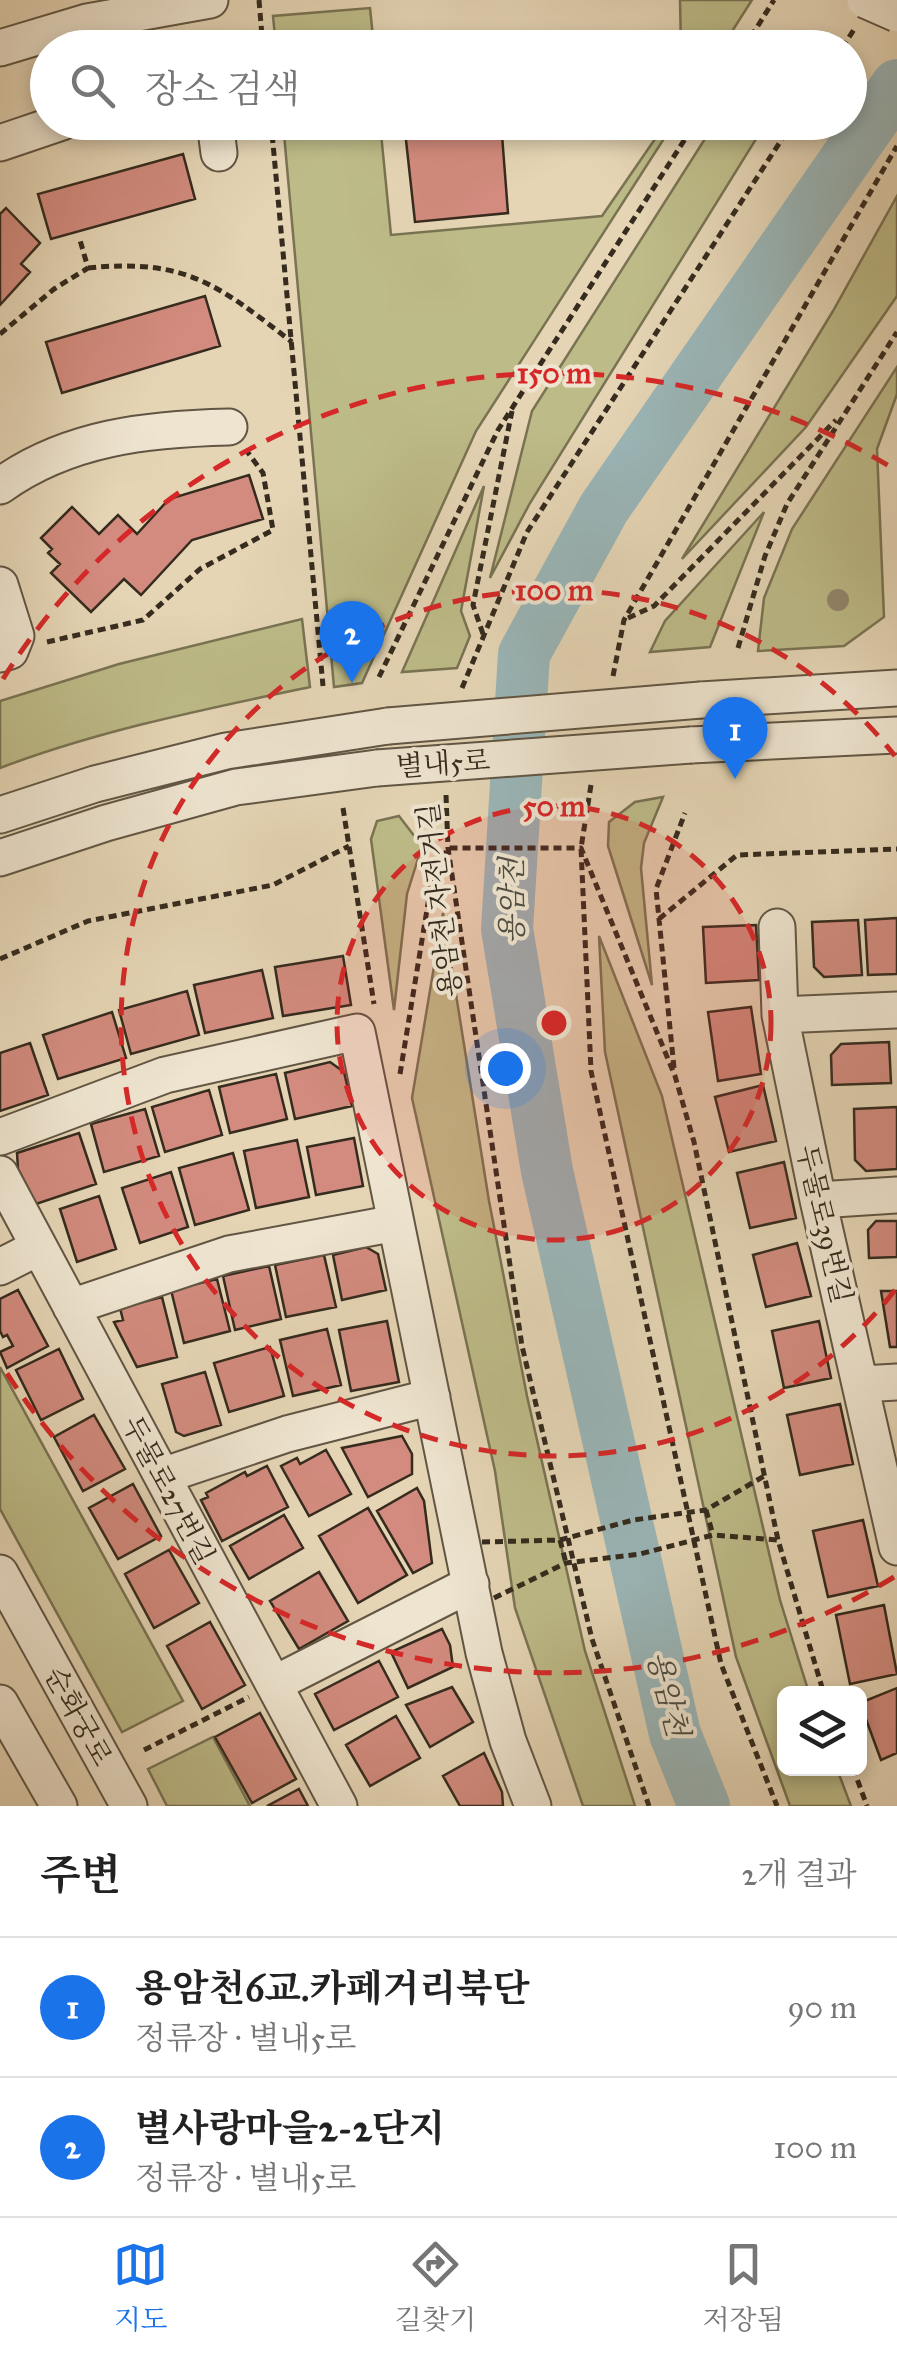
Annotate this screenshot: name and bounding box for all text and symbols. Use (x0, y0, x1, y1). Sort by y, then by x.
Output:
search box (30, 30, 867, 140)
icon: search (65, 58, 120, 113)
text: 장소 검색 (145, 66, 300, 112)
text: 150 m (517, 355, 592, 391)
text: 100 m (515, 572, 594, 608)
pin: 2 (320, 600, 384, 683)
pin: 1 (702, 696, 768, 779)
street label: 별내5로 (395, 743, 491, 784)
text: 50 m (522, 788, 586, 824)
street label: 용암천 자전거길 (410, 801, 469, 999)
water label: 용암천 (494, 856, 530, 944)
centre of rings (536, 1005, 572, 1041)
your location (480, 1043, 531, 1094)
street label: 두물로39번길 (789, 1142, 860, 1307)
street label: 두물로27번길 (115, 1410, 222, 1571)
water label: 용암천 (640, 1647, 696, 1742)
street label: 순화궁로 (37, 1660, 120, 1772)
map controls (777, 1686, 867, 1776)
button: layers (777, 1686, 867, 1776)
text: 주변 (40, 1849, 121, 1901)
text: 2개 결과 (742, 1855, 857, 1894)
text: 용암천6교.카페거리북단 (135, 1965, 529, 2011)
text: 1 (66, 1988, 79, 2027)
text: 90 m (787, 1988, 857, 2027)
text: 정류장 · 별내5로 (135, 2019, 356, 2058)
text: 별사랑마을2-2단지 (135, 2105, 445, 2151)
text: 2 (65, 2128, 80, 2167)
text: 100 m (773, 2128, 857, 2167)
text: 정류장 · 별내5로 (135, 2159, 356, 2198)
tab: 지도 (113, 2237, 168, 2337)
tab: 길찾기 (395, 2237, 476, 2337)
tab: 저장됨 (703, 2237, 784, 2337)

